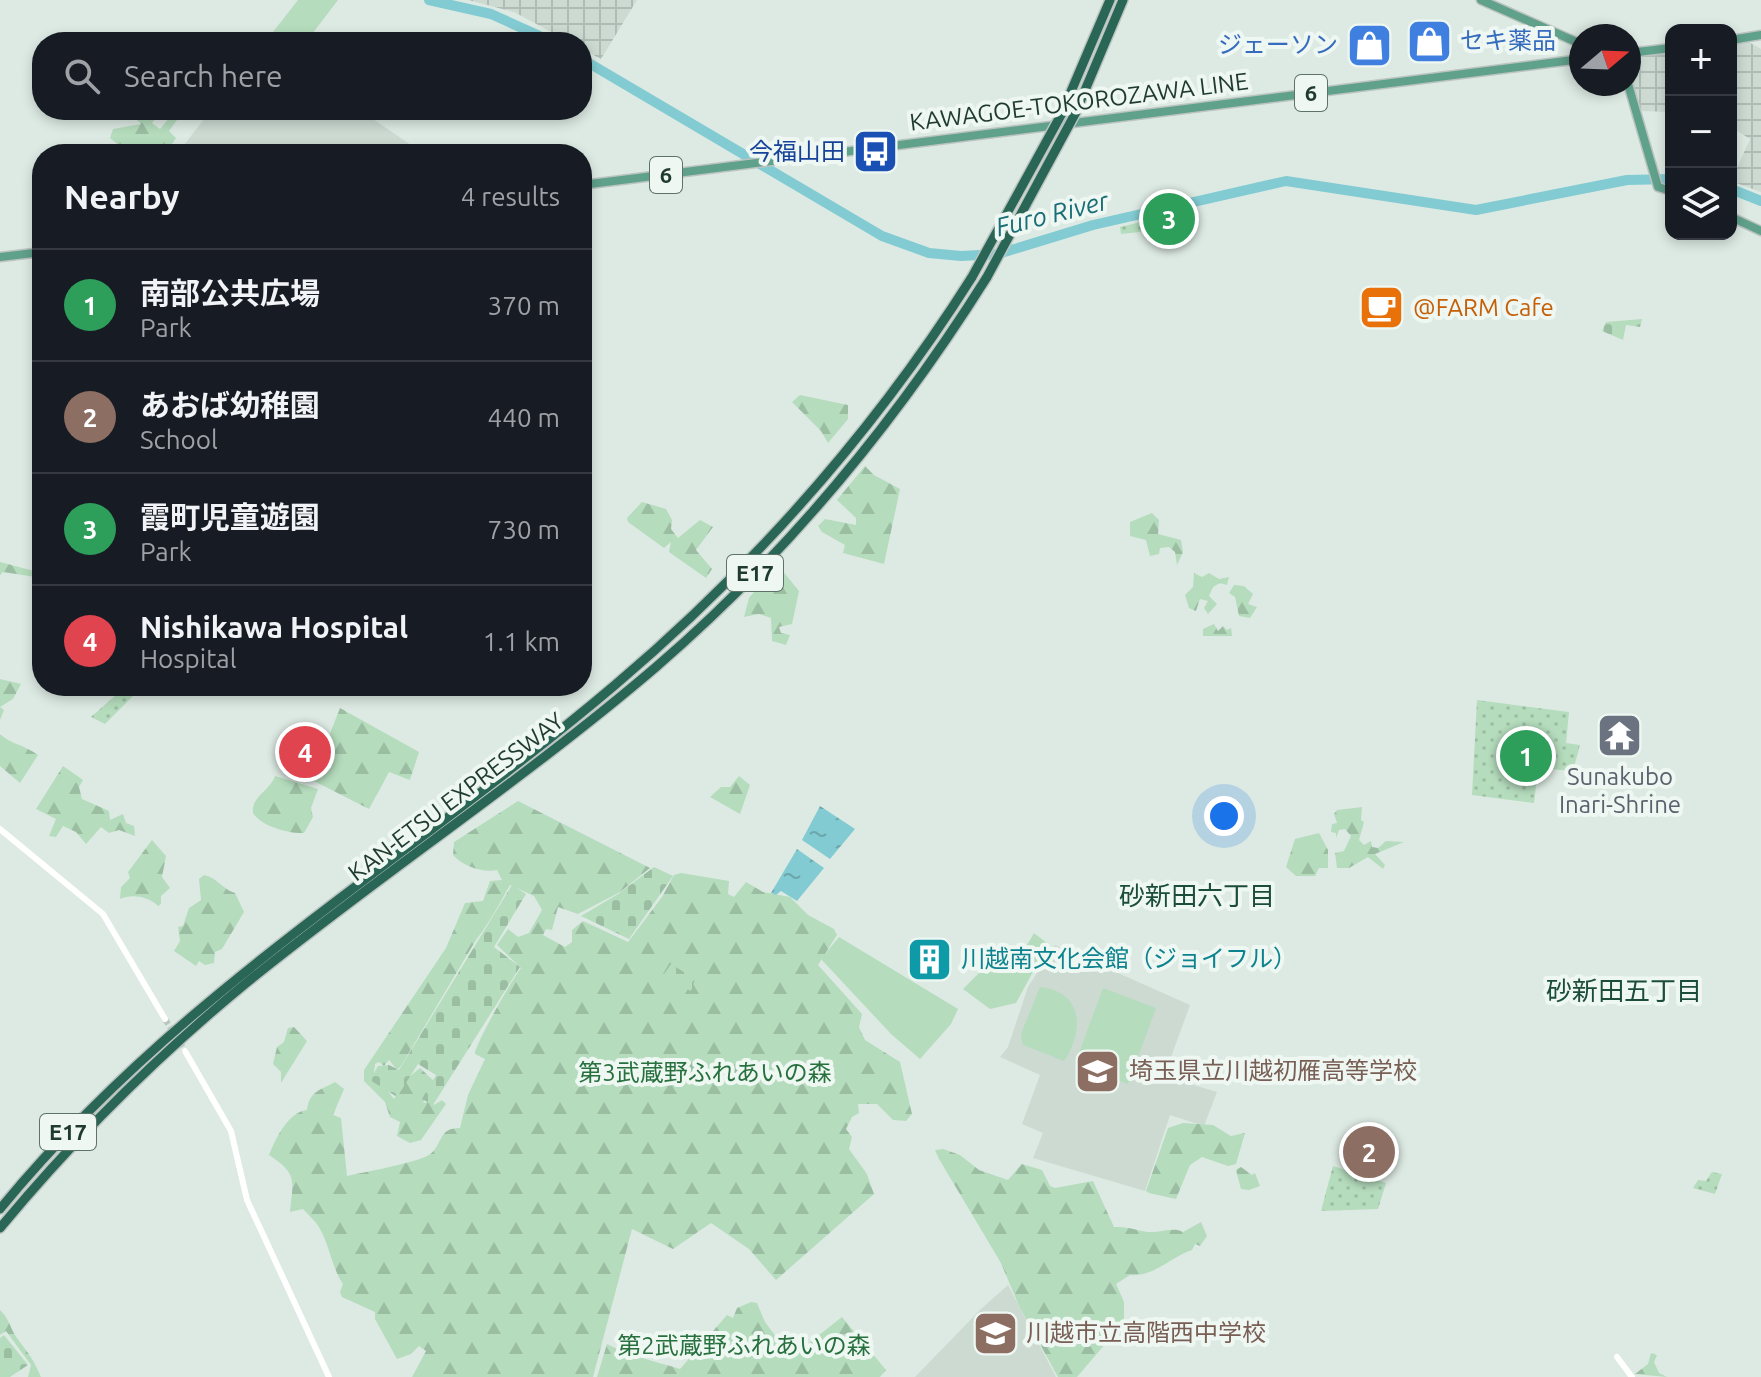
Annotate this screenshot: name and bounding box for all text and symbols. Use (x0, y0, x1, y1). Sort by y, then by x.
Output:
shop icon: セキ薬品 (1405, 17, 1453, 65)
shop icon: ジェーソン (1345, 21, 1393, 69)
north arrow (1569, 24, 1641, 96)
map controls (1665, 24, 1737, 240)
button: + (1665, 24, 1737, 96)
place label: セキ薬品 (1460, 27, 1556, 54)
place label: ジェーソン (1218, 31, 1338, 58)
search box (32, 32, 592, 120)
icon: search (60, 54, 104, 98)
text: Search here (124, 59, 283, 93)
street label: KAWAGOE-TOKOROZAWA LINE (908, 67, 1250, 136)
road number: 6 (1295, 75, 1327, 111)
button: − (1665, 96, 1737, 168)
bus stop icon: 今福山田 (852, 128, 900, 176)
place label: 今福山田 (749, 138, 845, 165)
road number: 6 (650, 157, 682, 193)
button: layers (1665, 168, 1737, 240)
text: Nearby (64, 177, 179, 215)
text: 4 results (461, 182, 560, 211)
water label: Furo River (992, 185, 1112, 242)
pin: 3 (1143, 189, 1195, 249)
text: 南部公共広場 (140, 276, 320, 310)
cafe icon: @FARM Cafe (1358, 284, 1406, 332)
text: 1 (83, 291, 97, 320)
text: 370 m (488, 291, 560, 320)
place label: @FARM Cafe (1413, 294, 1554, 321)
text: Park (140, 313, 192, 342)
text: あおば幼稚園 (140, 388, 320, 422)
text: 2 (83, 403, 97, 432)
text: 440 m (488, 403, 560, 432)
text: School (140, 425, 218, 454)
text: 霞町児童遊園 (140, 500, 320, 534)
text: 3 (83, 515, 97, 544)
text: 730 m (488, 515, 560, 544)
text: Park (140, 537, 192, 566)
road number: E17 (727, 555, 783, 591)
text: Nishikawa Hospital (140, 610, 408, 644)
text: 4 (83, 627, 97, 656)
text: 1.1 km (483, 627, 560, 656)
text: Hospital (140, 644, 237, 673)
street label: KAN-ETSU EXPRESSWAY (343, 707, 569, 886)
temple icon: Sunakubo Inari-Shrine (1596, 711, 1644, 759)
pin: 4 (279, 722, 331, 782)
pin: 1 (1500, 726, 1552, 786)
place label: Sunakubo Inari-Shrine (1559, 763, 1681, 818)
your location (1204, 796, 1244, 836)
district label: 砂新田六丁目 (1119, 881, 1275, 910)
building icon: 川越南文化会館（ジョイフル） (906, 935, 954, 983)
place label: 川越南文化会館（ジョイフル） (961, 945, 1297, 972)
district label: 砂新田五丁目 (1546, 976, 1702, 1005)
school or university icon: 埼玉県立川越初雁高等学校 (1074, 1047, 1122, 1095)
place label: 埼玉県立川越初雁高等学校 (1129, 1057, 1417, 1084)
park label: 第3武蔵野ふれあいの森 (578, 1059, 832, 1086)
road number: E17 (40, 1114, 96, 1150)
pin: 2 (1343, 1122, 1395, 1182)
school or university icon: 川越市立高階西中学校 (971, 1309, 1019, 1357)
place label: 川越市立高階西中学校 (1026, 1319, 1266, 1346)
park label: 第2武蔵野ふれあいの森 (617, 1332, 871, 1359)

